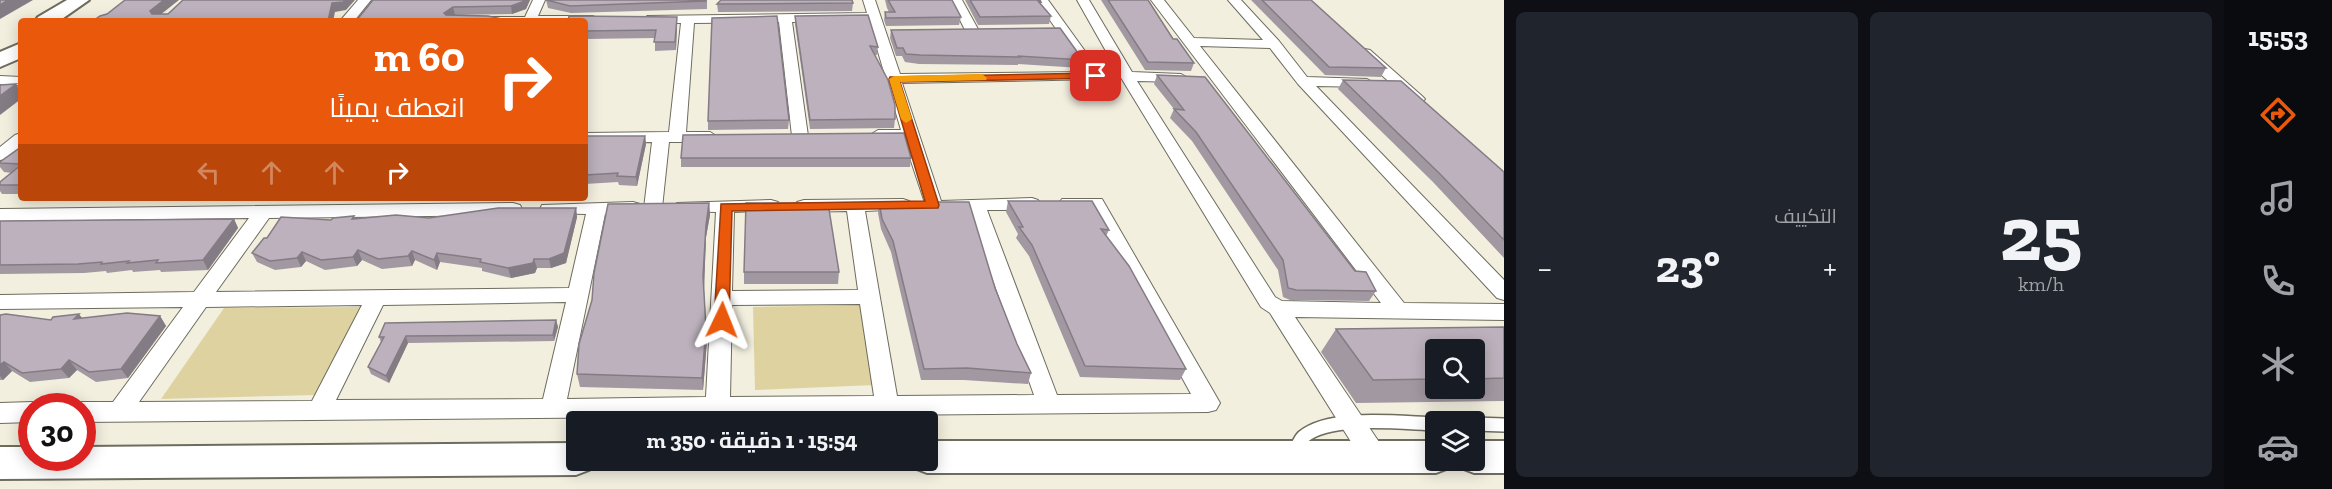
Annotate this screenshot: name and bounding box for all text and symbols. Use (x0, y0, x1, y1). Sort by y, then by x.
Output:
text: 15:53 (2248, 21, 2308, 53)
text: 60 m (374, 31, 465, 82)
icon: right (486, 42, 564, 120)
pin (1070, 50, 1121, 101)
icon: arrive (1079, 59, 1112, 92)
text: انعطف يمينًا (329, 92, 465, 124)
icon: directions (2257, 94, 2299, 136)
icon: left (192, 156, 225, 189)
icon: ahead (255, 156, 288, 189)
icon: ahead (318, 156, 351, 189)
icon: right (381, 156, 414, 189)
icon: music (2257, 177, 2299, 219)
text: 25 (2000, 186, 2082, 280)
text: التكييف (1774, 204, 1837, 228)
text: 23° (1656, 240, 1720, 294)
text: − (1537, 248, 1552, 287)
text: + (1823, 248, 1837, 287)
icon: phone (2257, 260, 2299, 302)
text: km/h (2018, 272, 2064, 296)
position arrow (690, 288, 754, 352)
map controls (1425, 339, 1485, 471)
button: search (1425, 339, 1485, 399)
icon: climate (2257, 343, 2299, 385)
speed limit sign: 30 (18, 393, 96, 471)
button: layers (1425, 411, 1485, 471)
icon: car (2257, 426, 2299, 468)
text: 15:54 · 1 دقيقة · 350 m (647, 427, 857, 454)

